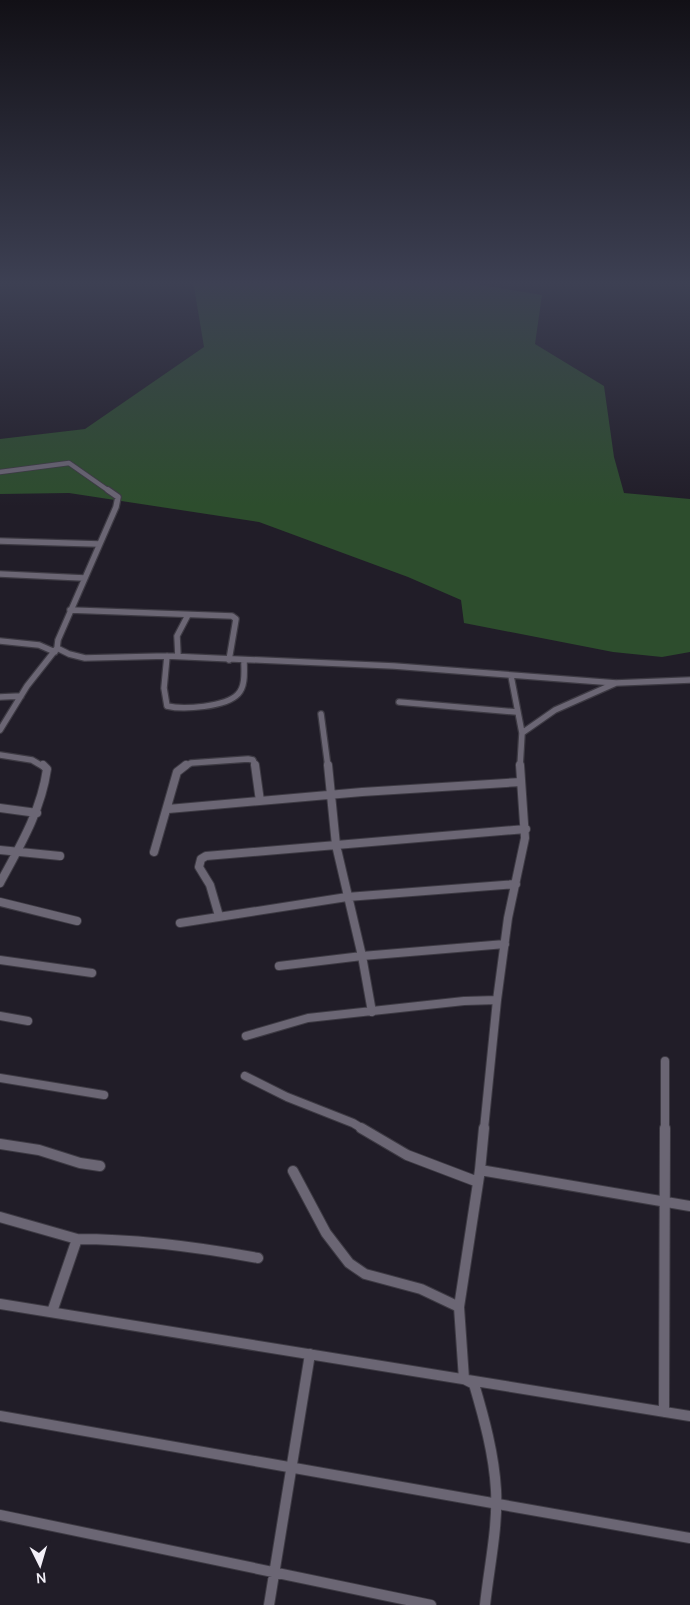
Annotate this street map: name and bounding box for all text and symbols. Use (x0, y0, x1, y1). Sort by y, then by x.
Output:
north arrow (15, 1540, 65, 1590)
text: N (35, 1569, 47, 1588)

